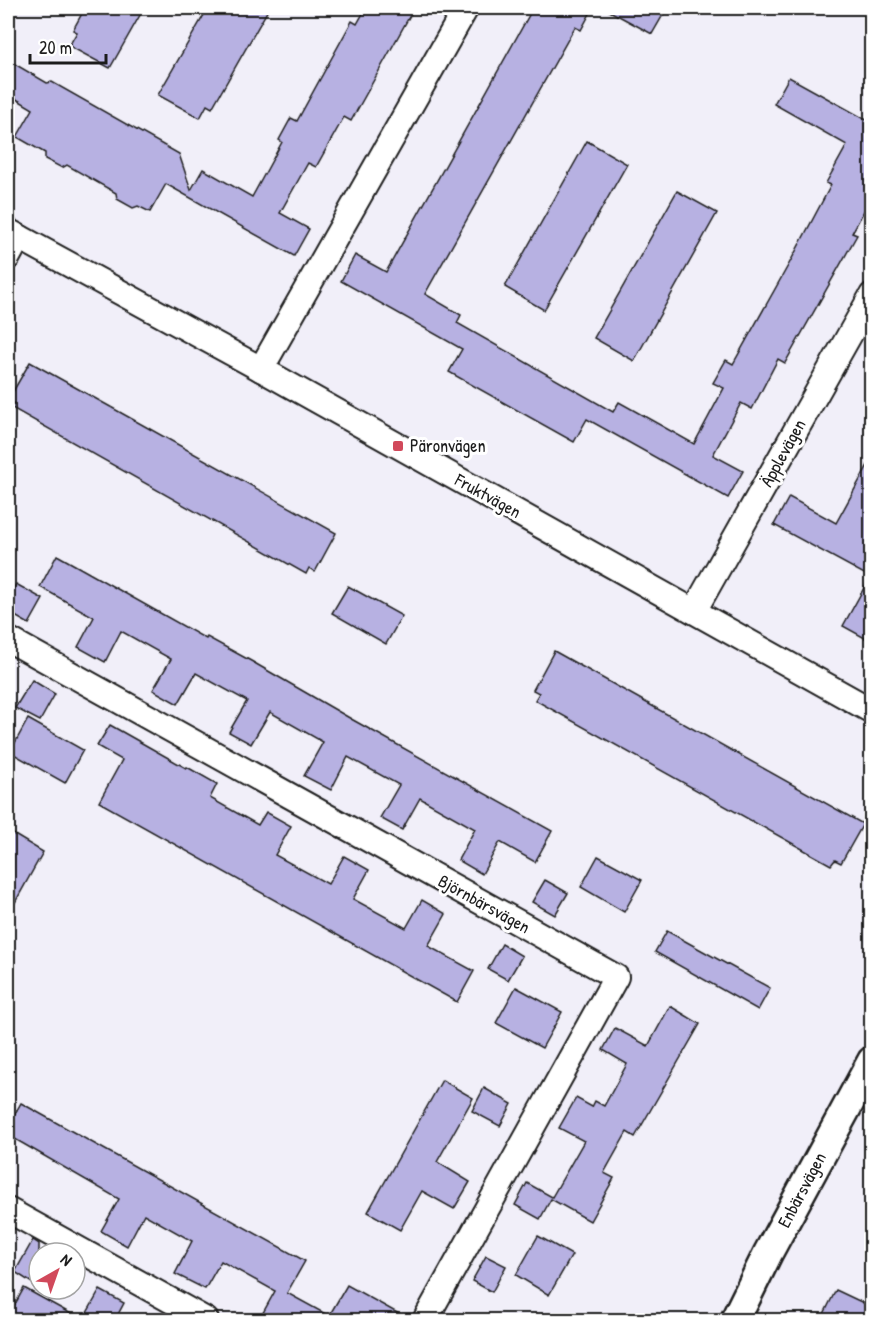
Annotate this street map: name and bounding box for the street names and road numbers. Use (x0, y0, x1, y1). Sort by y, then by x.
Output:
street label: Äpplevägen (754, 414, 811, 491)
street label: Fruktvägen (450, 467, 526, 524)
street label: Björnbärsvägen (434, 868, 535, 939)
street label: Enbärsvägen (771, 1148, 832, 1232)

